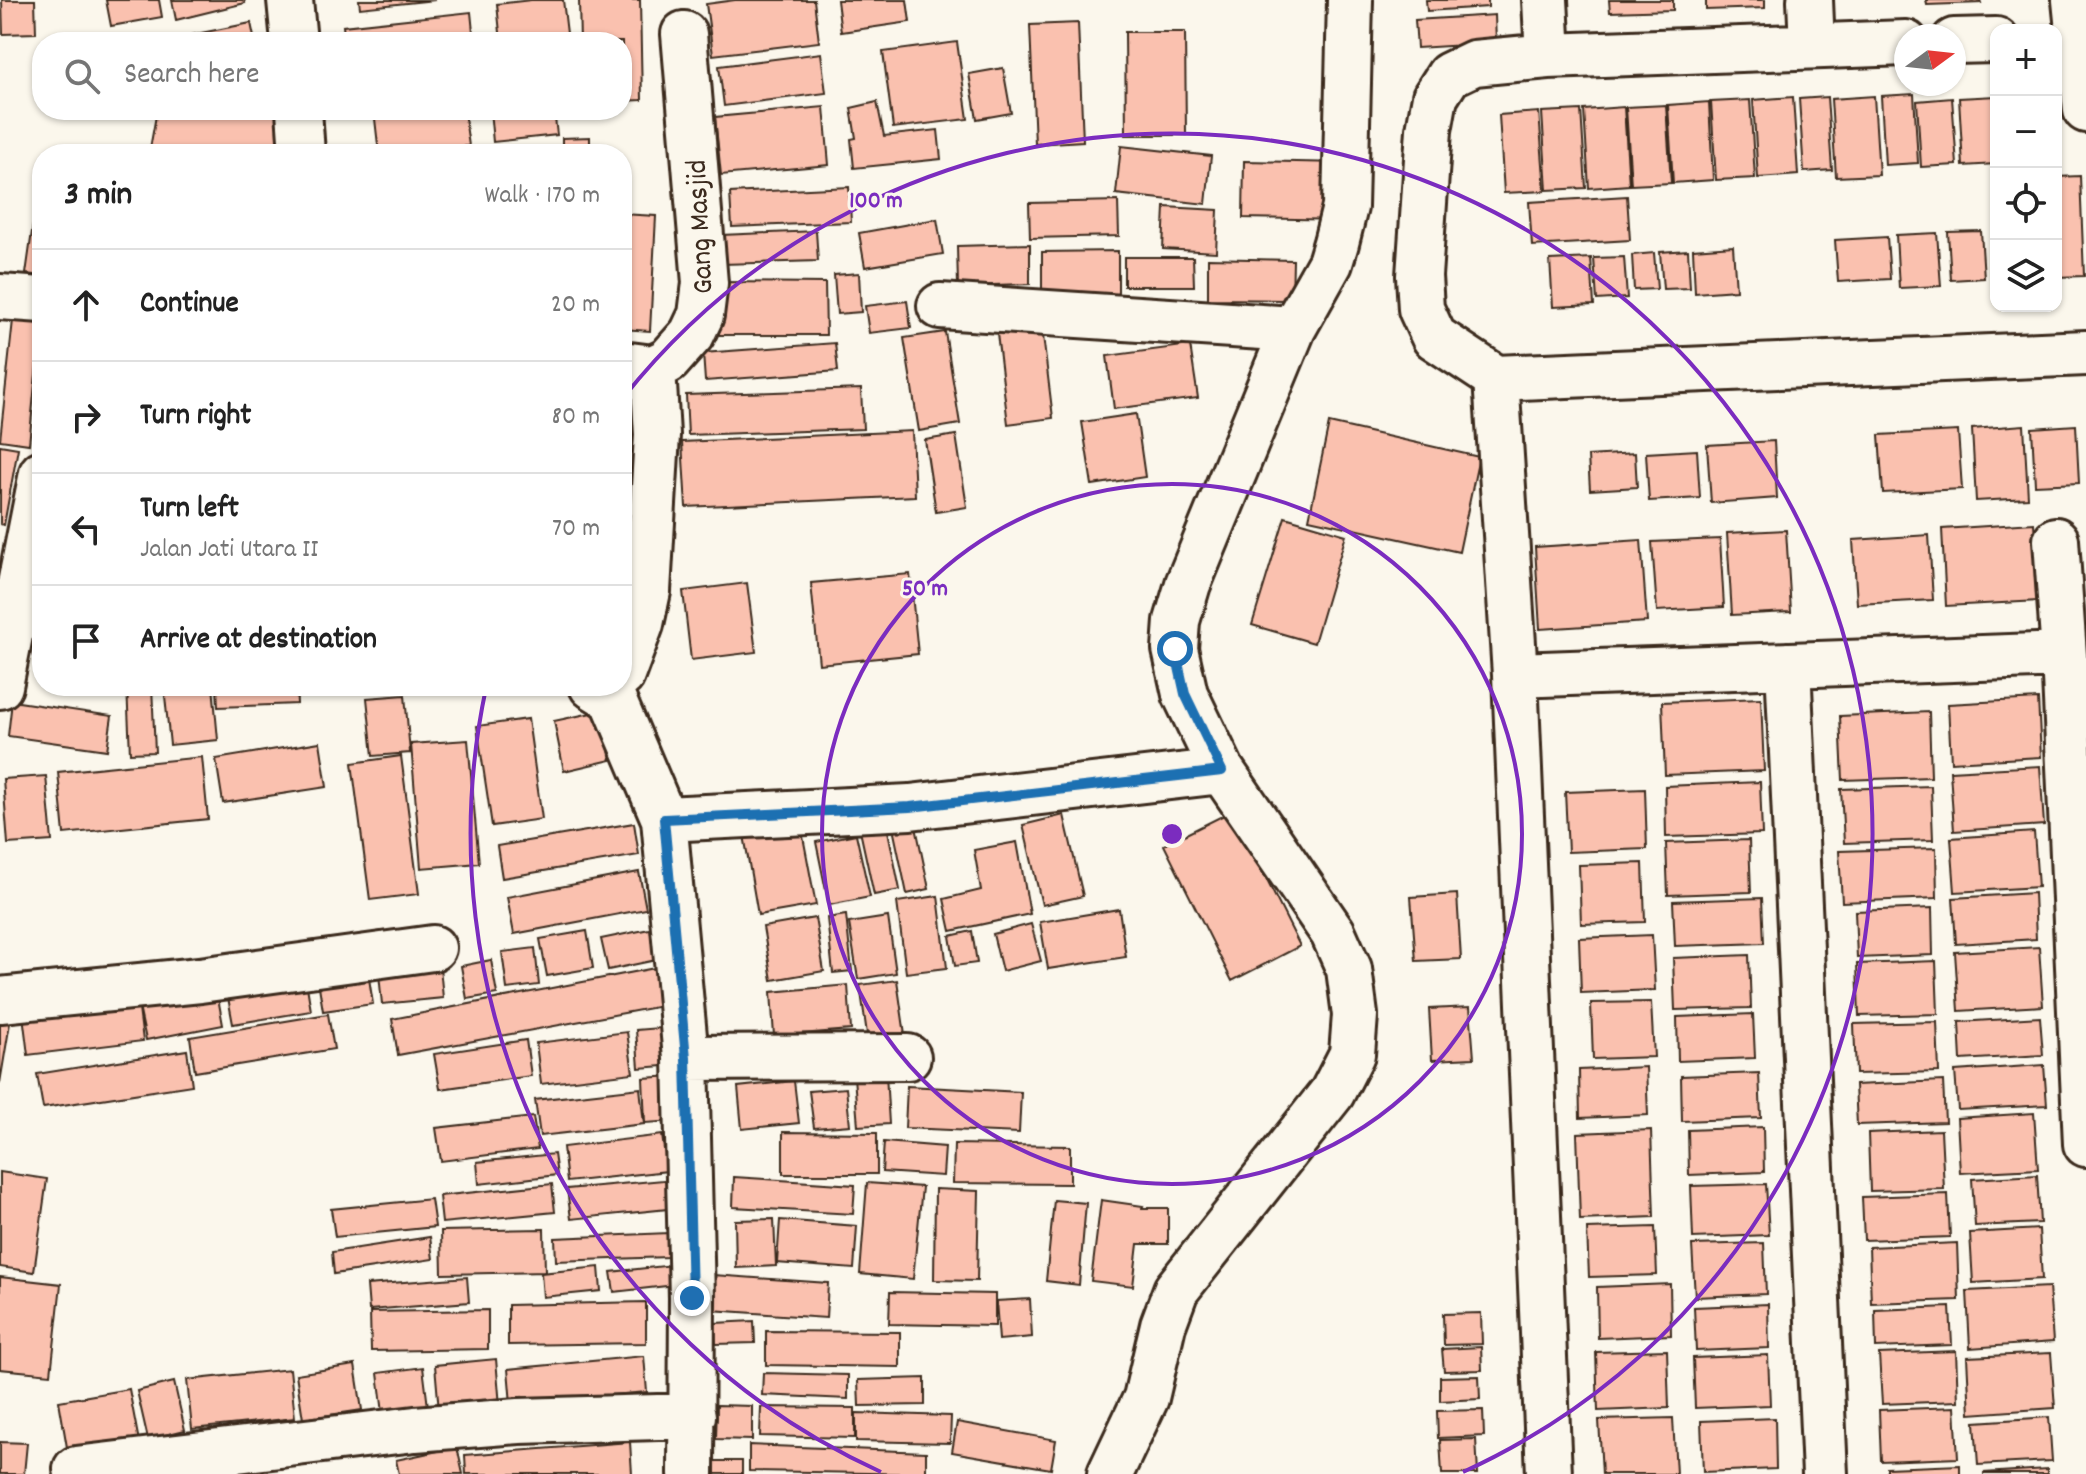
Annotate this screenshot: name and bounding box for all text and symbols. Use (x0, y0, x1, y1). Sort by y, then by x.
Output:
north arrow (1894, 24, 1966, 96)
map controls (1990, 24, 2062, 312)
button: + (1990, 24, 2062, 96)
search box (32, 32, 632, 120)
icon: search (60, 54, 104, 98)
text: Search here (124, 55, 260, 98)
button: − (1990, 96, 2062, 168)
street label: Gang Masjid (677, 158, 727, 295)
button: locate (1990, 168, 2062, 240)
text: 3 min (64, 172, 132, 221)
text: Walk · 170 m (485, 178, 600, 215)
text: 100 m (849, 185, 903, 219)
button: layers (1990, 240, 2062, 312)
icon: ahead (64, 283, 108, 327)
text: Continue (140, 284, 239, 327)
text: 20 m (551, 287, 600, 324)
icon: right (64, 395, 108, 439)
text: Turn right (140, 396, 251, 439)
text: 80 m (552, 399, 600, 436)
text: Turn left (140, 489, 239, 532)
icon: left (64, 507, 108, 551)
text: 70 m (552, 511, 600, 548)
text: Jalan Jati Utara II (140, 532, 318, 569)
text: 50 m (902, 573, 948, 607)
icon: arrive (64, 619, 108, 663)
text: Arrive at destination (140, 620, 377, 663)
route start (1157, 631, 1193, 667)
centre of rings (1158, 820, 1186, 848)
route end (674, 1280, 710, 1316)

